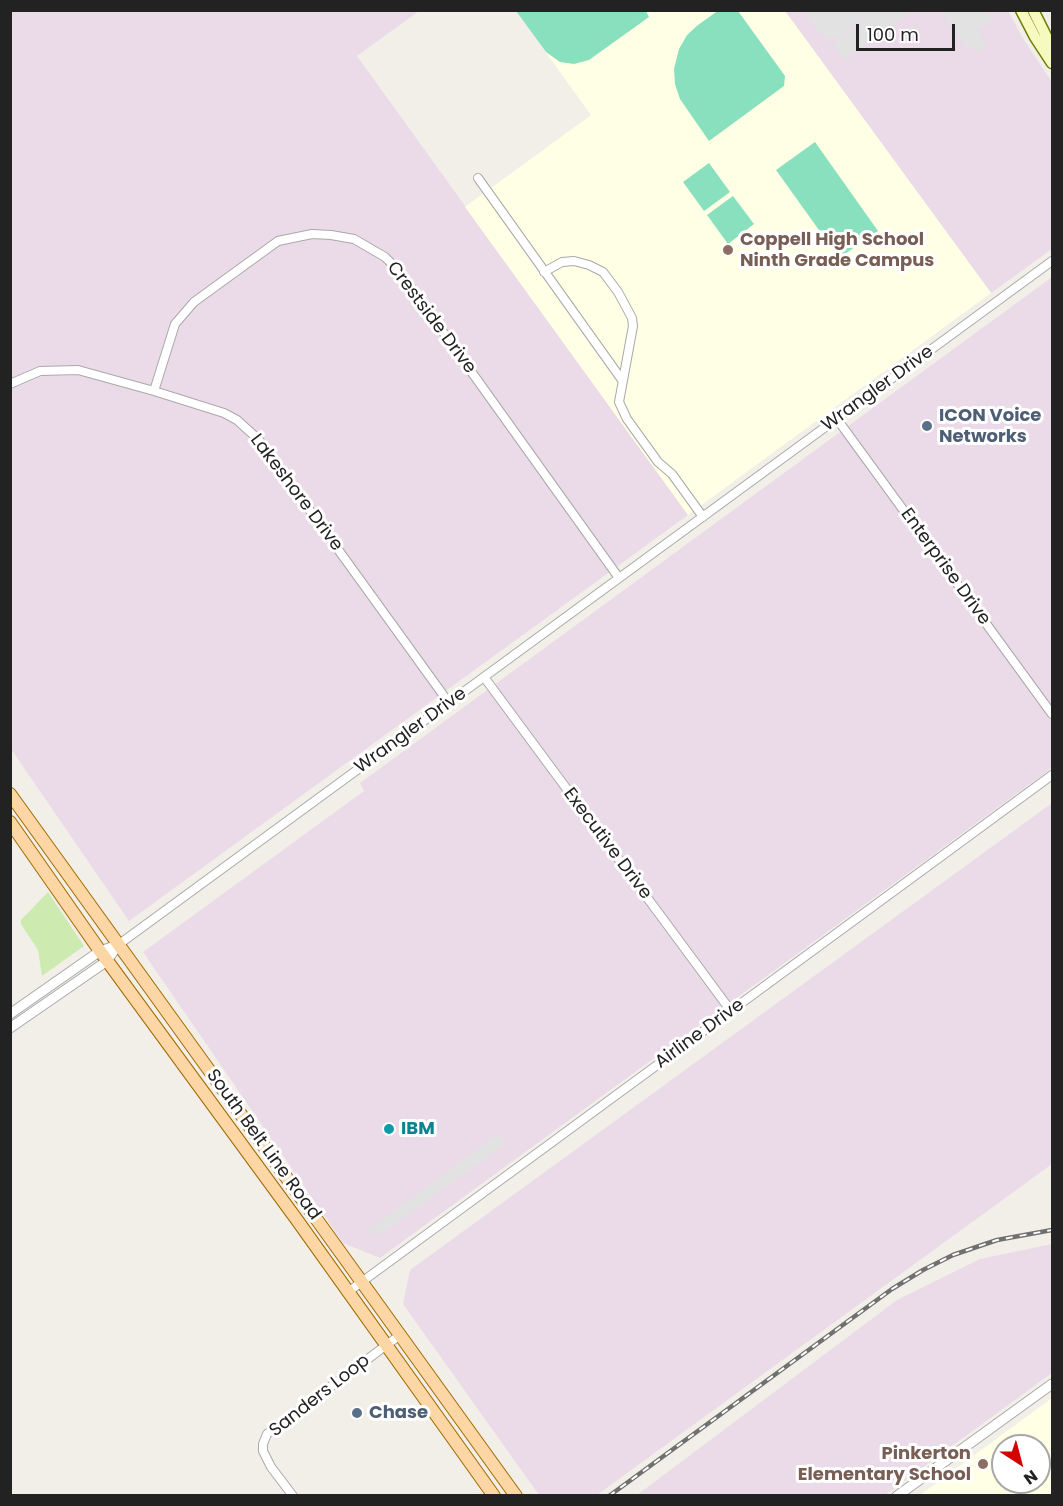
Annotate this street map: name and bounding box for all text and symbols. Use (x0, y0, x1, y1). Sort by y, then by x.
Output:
scale bar (859, 12, 958, 50)
text: 100 m (867, 22, 919, 47)
place label: Coppell High School Ninth Grade Campus (740, 229, 934, 272)
marker: Coppell High School Ninth Grade Campus (721, 243, 735, 257)
street label: Crestside Drive (382, 258, 480, 378)
street label: Wrangler Drive (818, 341, 938, 437)
place label: ICON Voice Networks (939, 405, 1041, 448)
marker: ICON Voice Networks (920, 419, 934, 433)
street label: Lakeshore Drive (245, 430, 347, 556)
street label: Enterprise Drive (895, 504, 995, 630)
street label: Wrangler Drive (351, 683, 471, 779)
street label: Executive Drive (558, 784, 656, 904)
street label: Airline Drive (651, 994, 749, 1074)
street label: South Belt Line Road (201, 1065, 325, 1225)
place label: IBM (401, 1118, 435, 1140)
marker: IBM (382, 1122, 396, 1136)
street label: Sanders Loop (265, 1350, 375, 1442)
place label: Chase (369, 1402, 428, 1424)
marker: Chase (350, 1406, 364, 1420)
north arrow (991, 1434, 1051, 1494)
place label: Pinkerton Elementary School (798, 1443, 971, 1486)
marker: Pinkerton Elementary School (976, 1457, 990, 1471)
text: N (1019, 1465, 1042, 1490)

